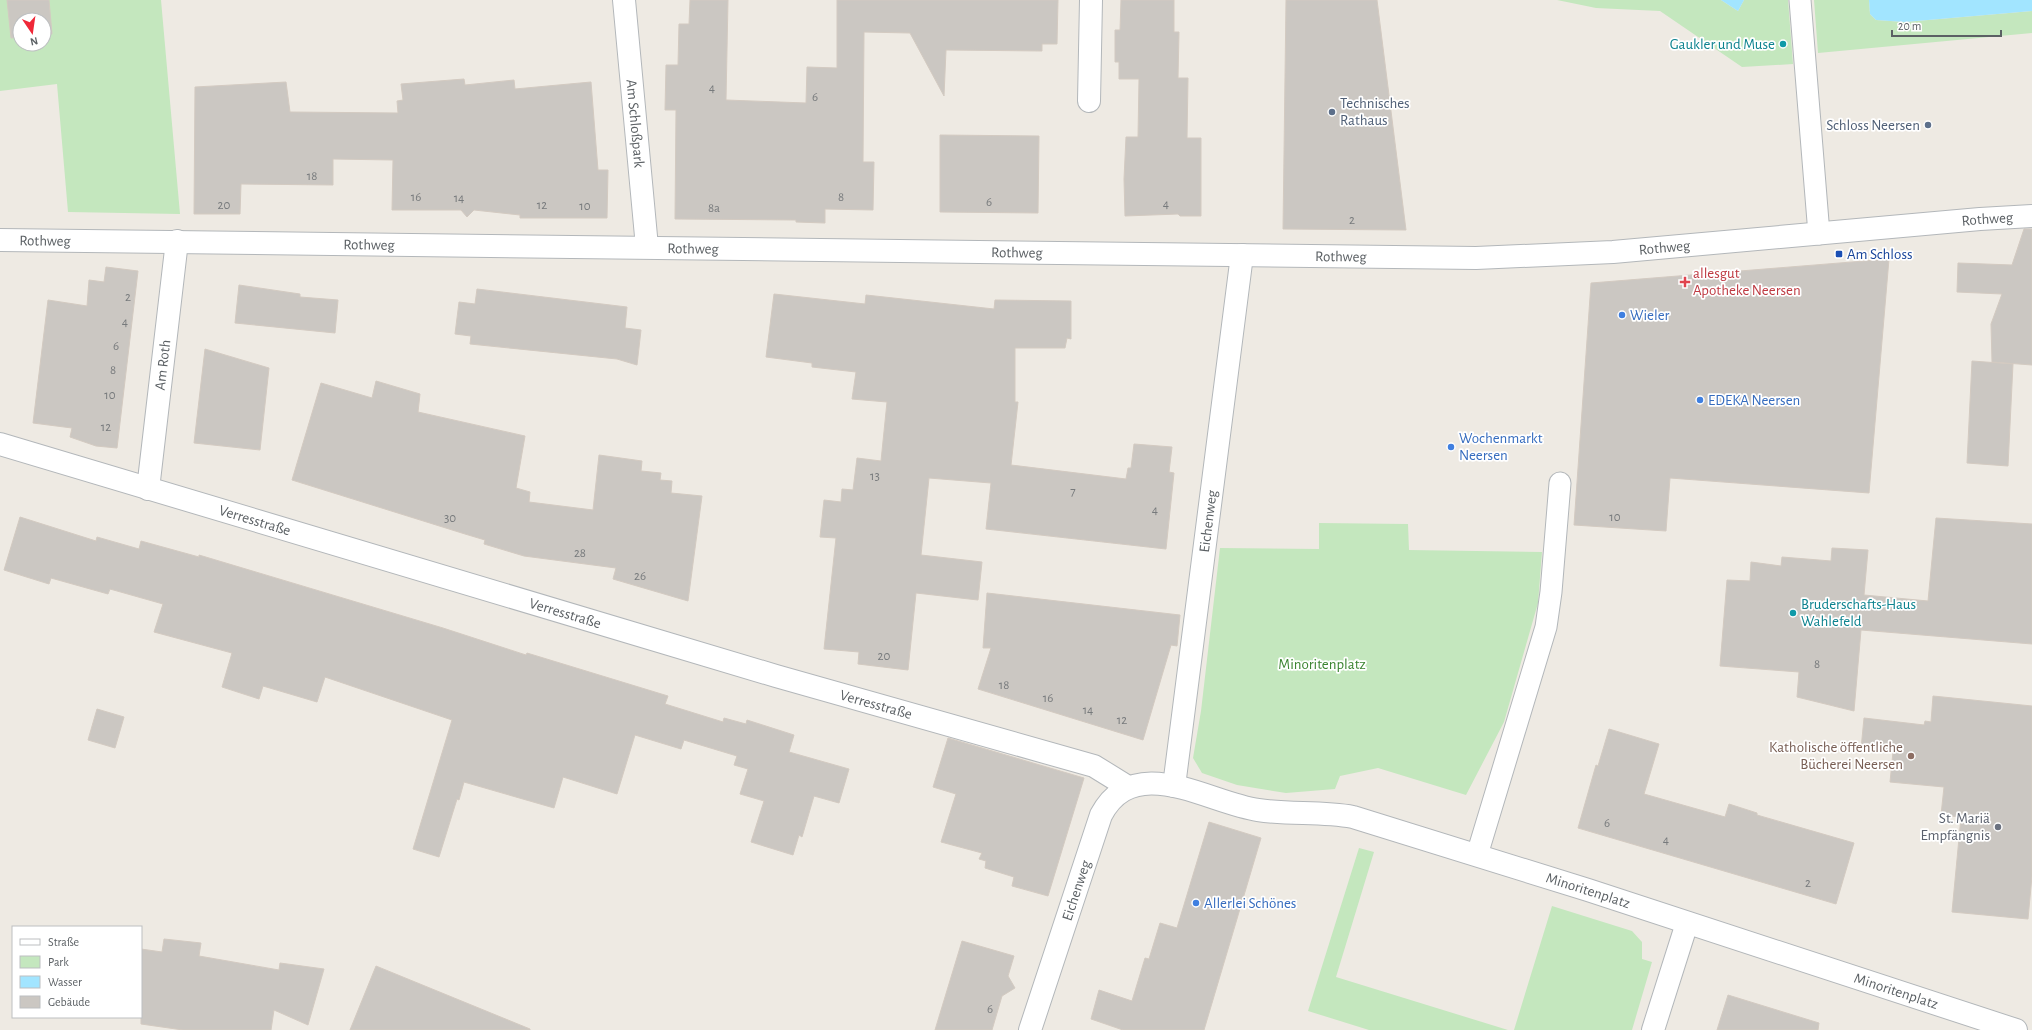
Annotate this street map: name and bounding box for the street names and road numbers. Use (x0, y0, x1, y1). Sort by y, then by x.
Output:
street label: Am Schloßpark (624, 79, 647, 169)
street label: Rothweg (1961, 210, 2014, 228)
street label: Rothweg (19, 233, 72, 248)
street label: Rothweg (343, 237, 395, 252)
street label: Rothweg (1638, 238, 1692, 257)
street label: Rothweg (667, 241, 719, 256)
street label: Rothweg (991, 245, 1043, 260)
street label: Rothweg (1315, 249, 1367, 264)
street label: Am Roth (152, 339, 173, 391)
street label: Eichenweg (1196, 488, 1219, 553)
street label: Verresstraße (217, 502, 293, 538)
street label: Verresstraße (528, 595, 603, 631)
street label: Verresstraße (838, 687, 914, 722)
street label: Eichenweg (1059, 858, 1093, 923)
street label: Minoritenplatz (1544, 870, 1632, 911)
street label: Minoritenplatz (1852, 970, 1940, 1012)

